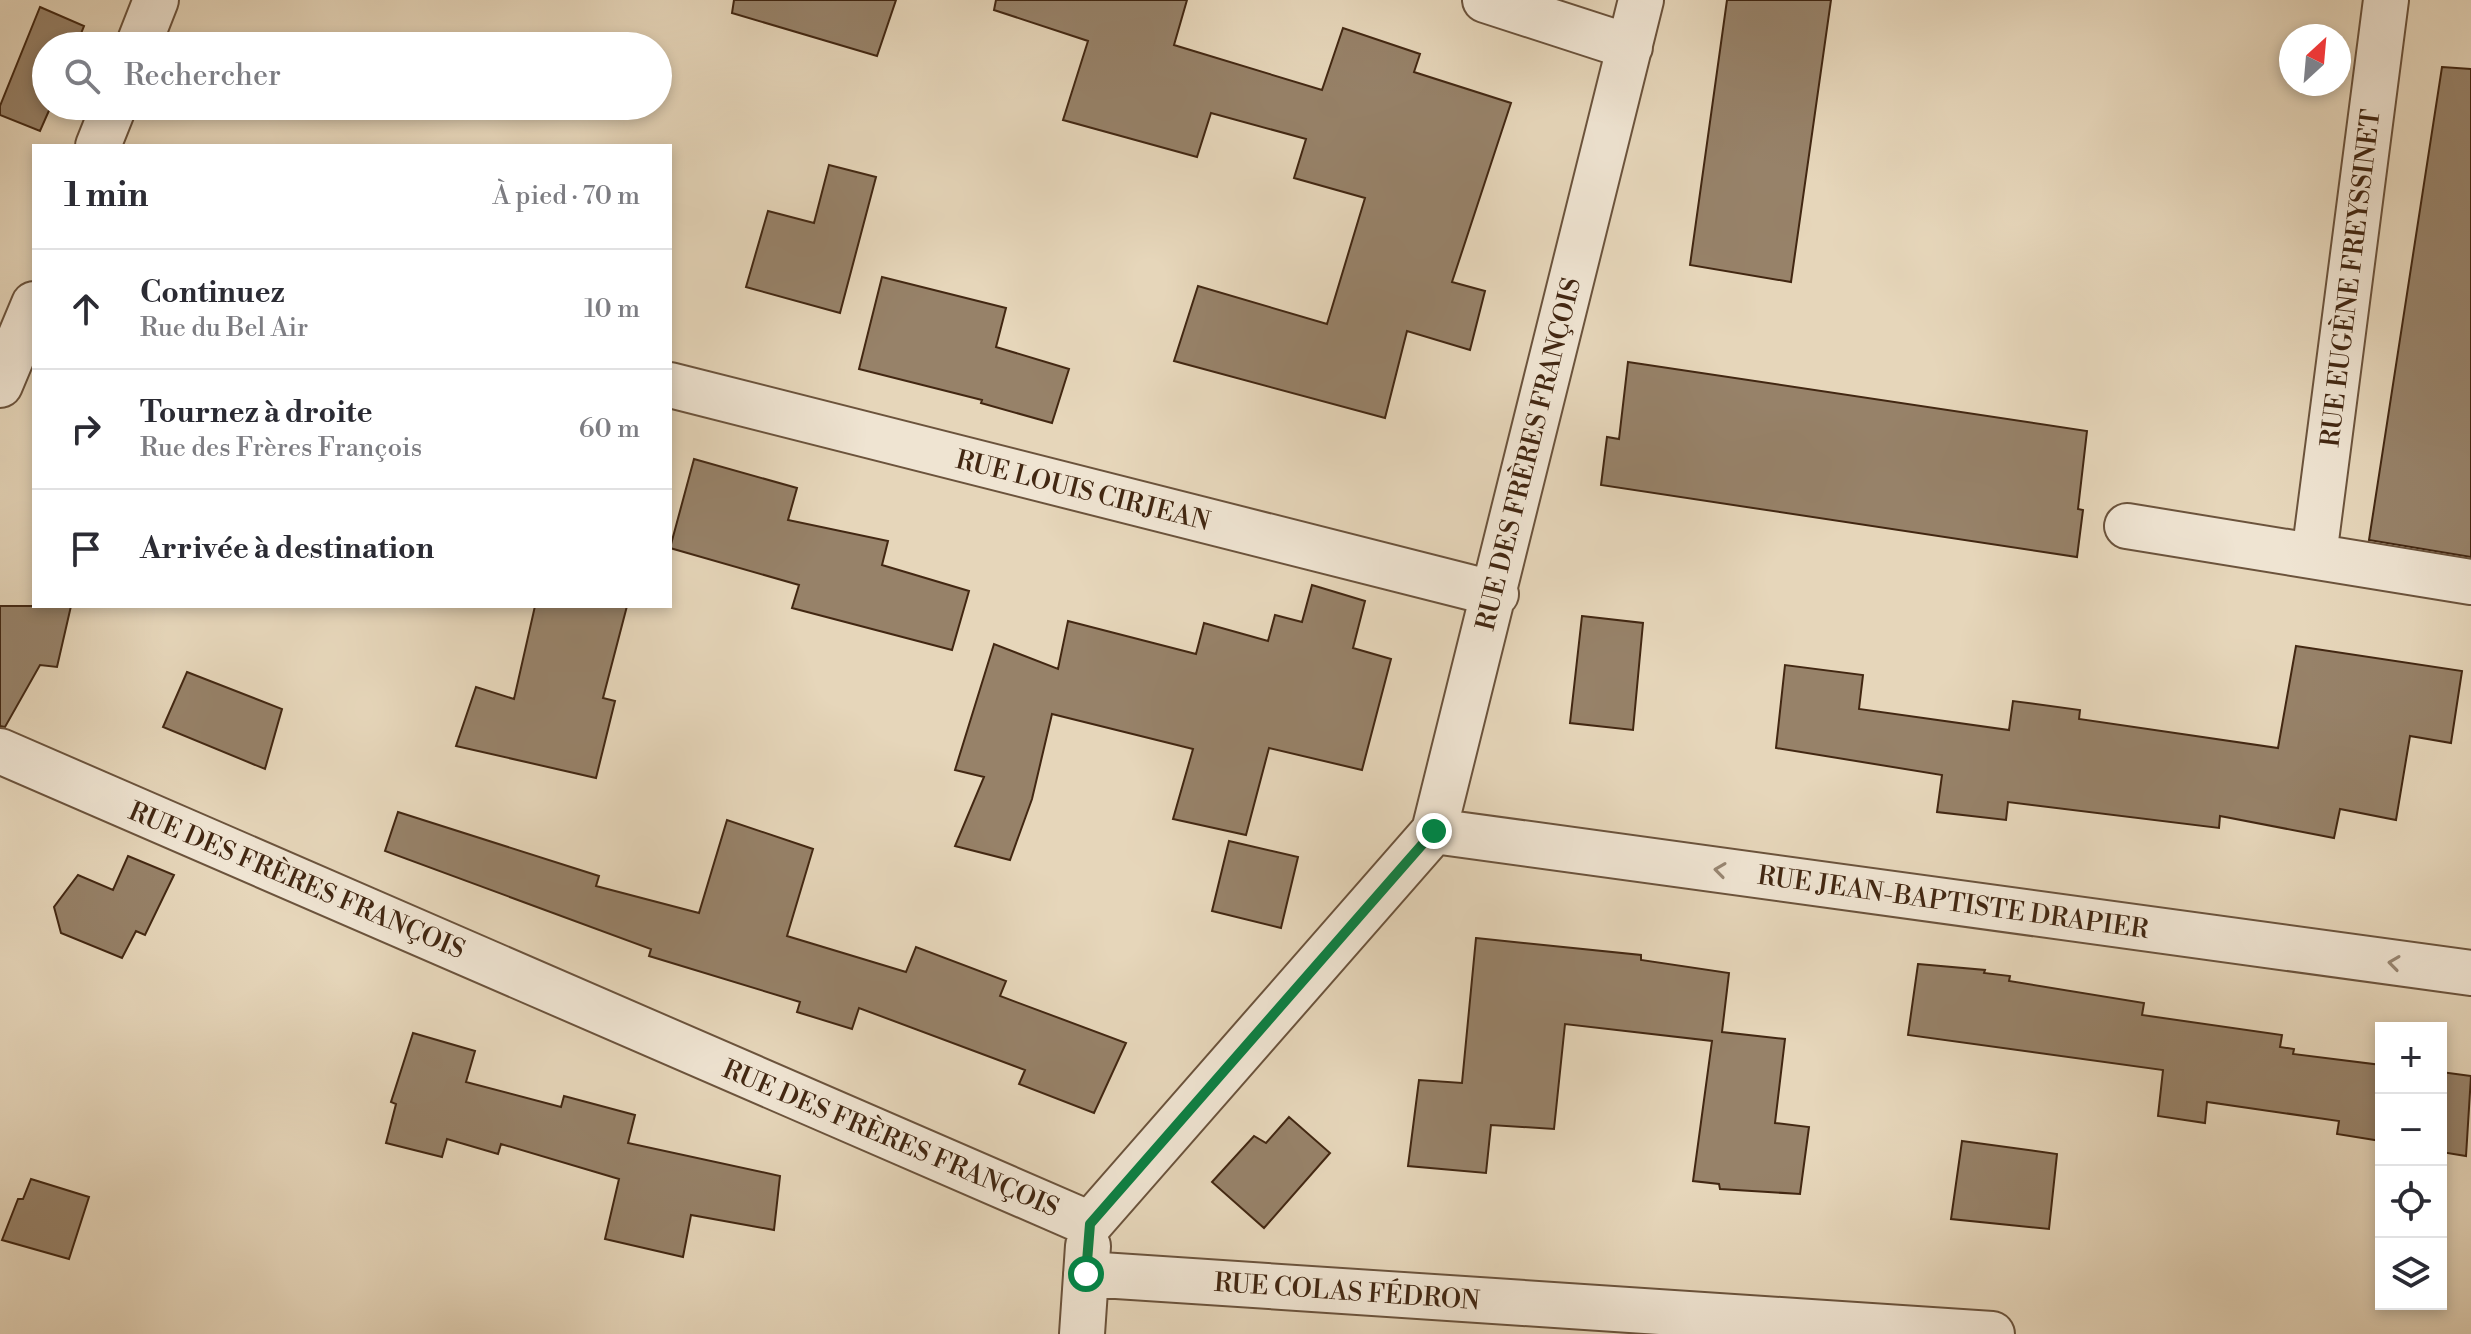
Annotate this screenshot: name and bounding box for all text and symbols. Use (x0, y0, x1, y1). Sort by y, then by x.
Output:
north arrow (2279, 24, 2351, 96)
search box (32, 32, 672, 120)
icon: search (60, 54, 104, 98)
text: Rechercher (124, 57, 281, 95)
street label: RUE EUGÈNE FREYSSINET (2312, 107, 2388, 449)
text: 1 min (64, 175, 148, 217)
text: À pied · 70 m (492, 180, 640, 212)
text: Continuez (140, 274, 285, 312)
street label: RUE DES FRÈRES FRANÇOIS (1468, 274, 1588, 634)
icon: ahead (64, 287, 108, 331)
text: 10 m (584, 293, 640, 325)
text: Rue du Bel Air (140, 312, 308, 344)
text: Tournez à droite (140, 394, 373, 432)
icon: right (64, 407, 108, 451)
text: 60 m (579, 413, 640, 445)
text: Rue des Frères François (140, 432, 422, 464)
street label: RUE LOUIS CIRJEAN (952, 444, 1214, 538)
icon: arrive (64, 527, 108, 571)
text: Arrivée à destination (140, 530, 434, 568)
street label: RUE DES FRÈRES FRANÇOIS (124, 794, 470, 966)
route end (1416, 813, 1452, 849)
street label: RUE JEAN-BAPTISTE DRAPIER (1755, 860, 2151, 946)
one-way arrow (1713, 862, 1727, 879)
one-way arrow (2387, 955, 2401, 972)
map controls (2375, 1022, 2447, 1310)
button: + (2375, 1022, 2447, 1094)
street label: RUE DES FRÈRES FRANÇOIS (718, 1052, 1064, 1224)
button: − (2375, 1094, 2447, 1166)
button: locate (2375, 1166, 2447, 1238)
button: layers (2375, 1238, 2447, 1310)
route start (1068, 1256, 1104, 1292)
street label: RUE COLAS FÉDRON (1213, 1265, 1482, 1317)

